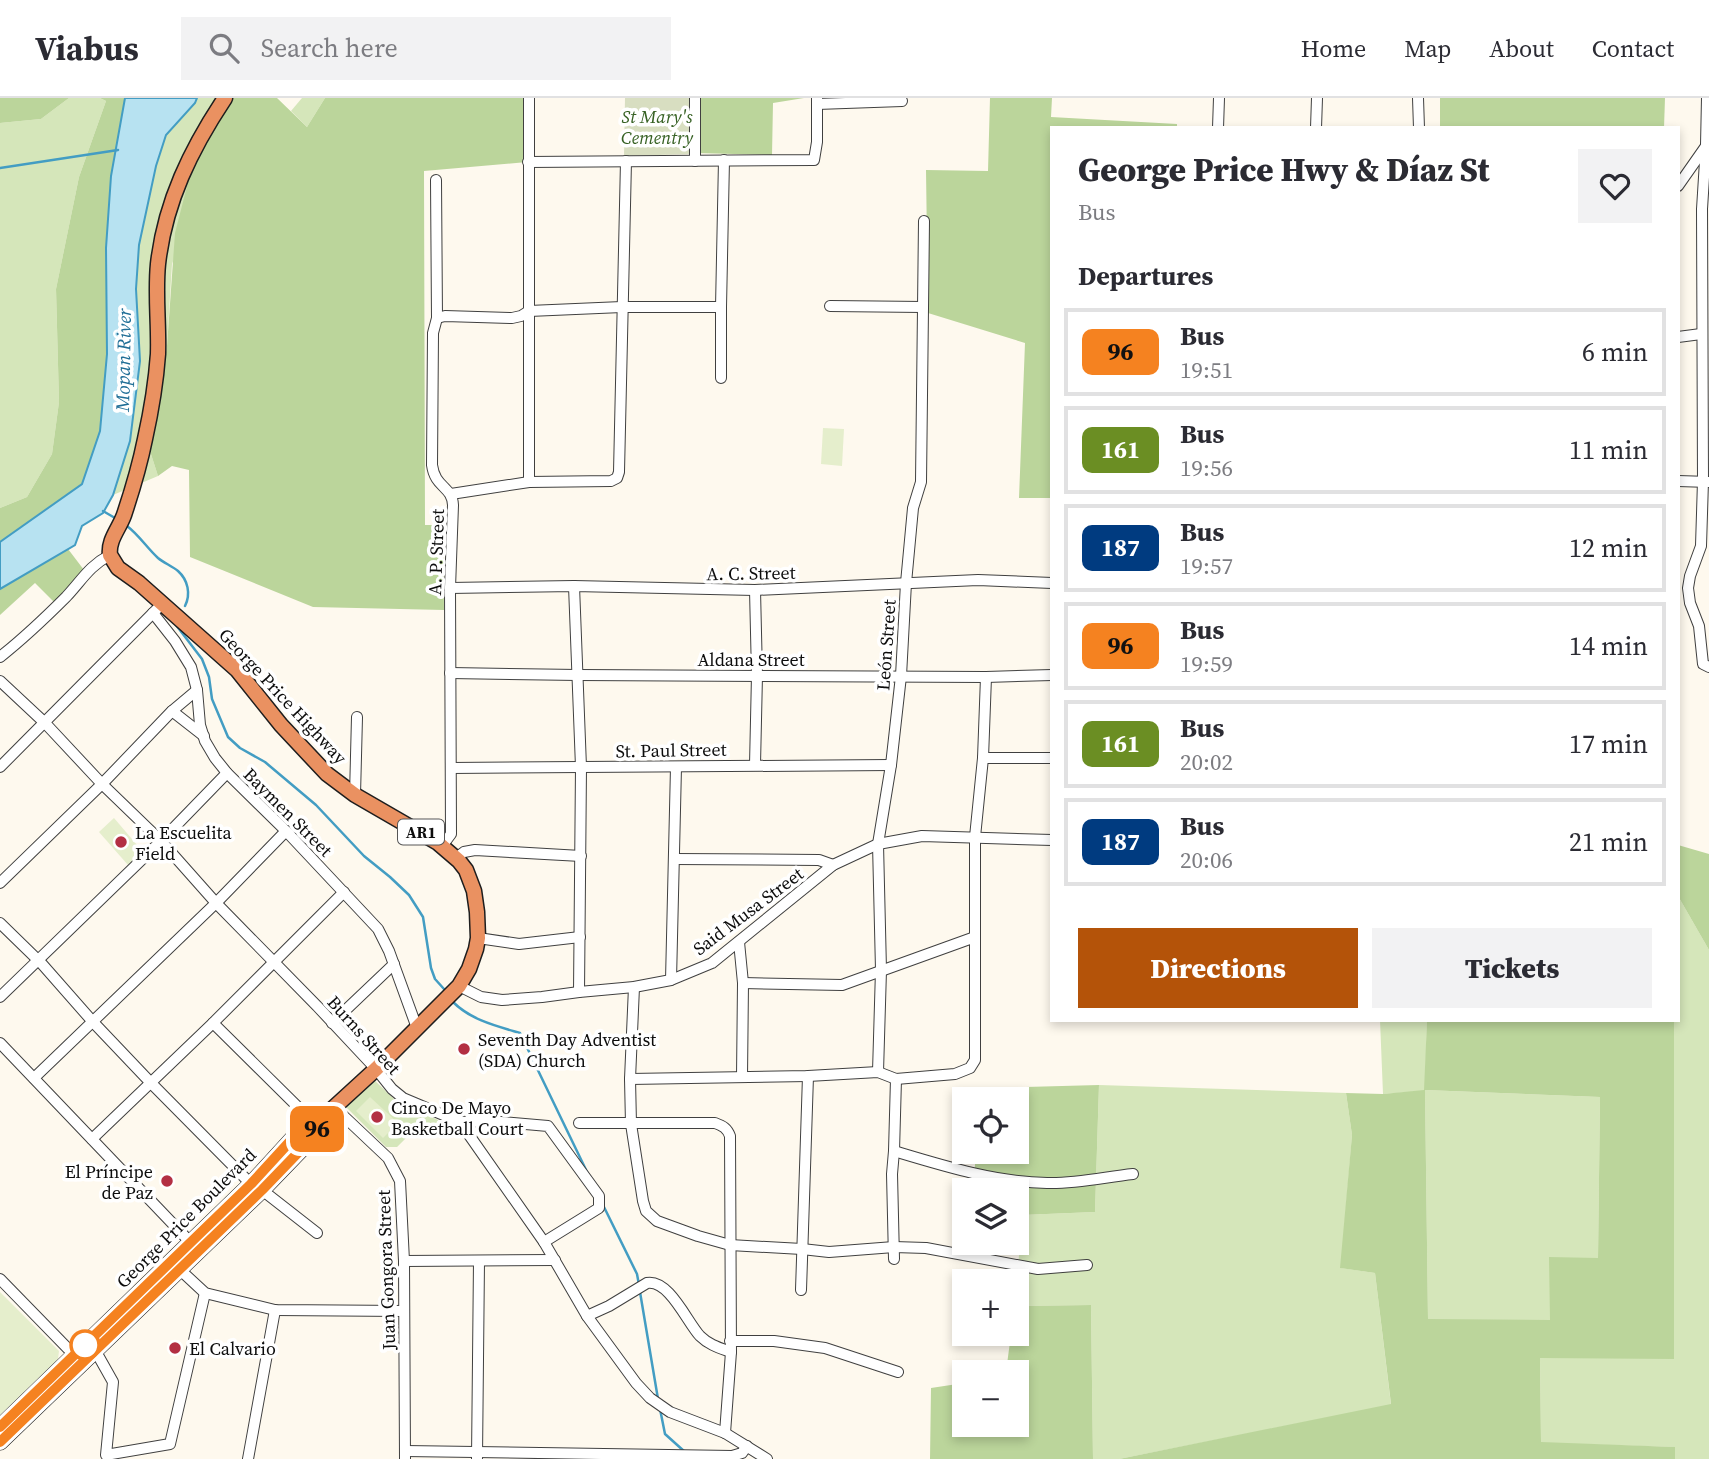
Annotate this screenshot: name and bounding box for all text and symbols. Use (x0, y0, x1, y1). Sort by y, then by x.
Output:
search box (181, 17, 671, 80)
text: Viabus (35, 26, 139, 71)
icon: search (205, 29, 243, 67)
text: Search here (261, 30, 398, 66)
text: Home (1301, 32, 1366, 65)
text: Map (1404, 32, 1451, 65)
text: About (1489, 32, 1554, 65)
text: Contact (1592, 32, 1674, 65)
park label: St Mary's Cementry (621, 104, 693, 150)
text: George Price Hwy & Díaz St (1078, 147, 1490, 192)
button: heart (1578, 149, 1652, 223)
text: Bus (1078, 196, 1115, 228)
text: Departures (1078, 258, 1213, 294)
water label: Mopan River (109, 307, 137, 413)
text: Bus (1180, 318, 1224, 354)
text: 6 min (1582, 334, 1648, 370)
text: 96 (1107, 335, 1134, 368)
text: 19:51 (1180, 354, 1233, 386)
text: Bus (1180, 416, 1224, 452)
text: 11 min (1569, 432, 1648, 468)
text: 161 (1101, 433, 1140, 466)
text: 19:56 (1180, 452, 1233, 484)
street label: A. P. Street (422, 508, 450, 596)
text: Bus (1180, 514, 1224, 550)
text: 12 min (1569, 530, 1648, 566)
text: 187 (1101, 531, 1140, 564)
text: 19:57 (1180, 550, 1233, 582)
street label: A. C. Street (706, 560, 796, 586)
street label: León Street (870, 598, 902, 691)
text: Bus (1180, 612, 1224, 648)
street label: George Price Highway (213, 623, 353, 770)
text: 14 min (1569, 628, 1648, 664)
text: 96 (1107, 629, 1134, 662)
street label: Aldana Street (697, 647, 805, 672)
text: 19:59 (1180, 648, 1233, 680)
text: Bus (1180, 710, 1224, 746)
text: 17 min (1569, 726, 1648, 762)
text: 161 (1101, 727, 1140, 760)
street label: St. Paul Street (615, 737, 727, 763)
text: 20:02 (1180, 746, 1233, 778)
street label: Baymen Street (238, 762, 338, 862)
text: Bus (1180, 808, 1224, 844)
place label: La Escuelita Field (135, 820, 232, 866)
road number: AR1 (398, 820, 444, 845)
text: 21 min (1569, 824, 1648, 860)
text: 187 (1101, 825, 1140, 858)
marker: La Escuelita Field (113, 834, 129, 850)
text: 20:06 (1180, 844, 1233, 876)
street label: Said Musa Street (688, 861, 808, 961)
button: Directions (1078, 928, 1358, 1008)
button: Tickets (1372, 928, 1652, 1008)
street label: Burns Street (322, 990, 406, 1080)
place label: Seventh Day Adventist (SDA) Church (478, 1027, 656, 1073)
marker: Seventh Day Adventist (SDA) Church (456, 1041, 472, 1057)
map controls (952, 1087, 1029, 1437)
button: locate (952, 1087, 1029, 1164)
place label: Cinco De Mayo Basketball Court (391, 1095, 524, 1141)
line badge: 96 (286, 1106, 348, 1152)
marker: Cinco De Mayo Basketball Court (369, 1109, 385, 1125)
text: 96 (304, 1112, 330, 1145)
street label: George Price Boulevard (111, 1143, 261, 1293)
place label: El Príncipe de Paz (65, 1159, 153, 1205)
marker: El Príncipe de Paz (159, 1173, 175, 1189)
button: layers (952, 1178, 1029, 1255)
street label: Juan Gongora Street (371, 1189, 401, 1352)
button: + (952, 1269, 1029, 1346)
unlabelled marker (70, 1330, 100, 1360)
place label: El Calvario (189, 1336, 276, 1361)
marker: El Calvario (167, 1340, 183, 1356)
button: − (952, 1360, 1029, 1437)

